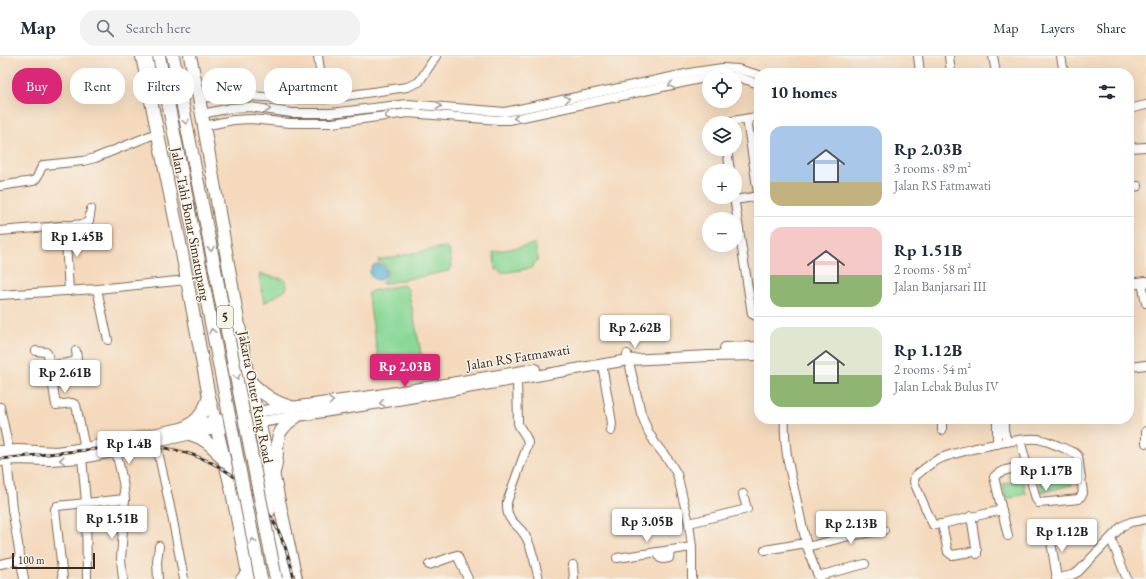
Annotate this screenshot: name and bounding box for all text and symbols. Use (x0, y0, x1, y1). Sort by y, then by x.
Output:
search box (80, 10, 360, 46)
text: Map (20, 15, 56, 40)
icon: search (94, 17, 116, 39)
text: Search here (126, 18, 191, 37)
text: Map (993, 19, 1018, 37)
text: Layers (1040, 19, 1075, 37)
text: Share (1097, 19, 1126, 37)
chip: Buy (12, 68, 62, 104)
chip: Rent (70, 68, 125, 104)
chip: Filters (133, 68, 194, 104)
chip: New (202, 68, 256, 104)
chip: Apartment (264, 68, 352, 104)
map controls (702, 68, 742, 252)
button: locate (702, 68, 742, 108)
one-way arrow (668, 81, 674, 89)
text: 10 homes (770, 81, 837, 103)
icon: filters (1096, 81, 1118, 103)
one-way arrow (564, 95, 570, 103)
one-way arrow (436, 101, 442, 110)
one-way arrow (265, 104, 271, 113)
one-way arrow (384, 111, 390, 120)
one-way arrow (513, 114, 520, 122)
button: layers (702, 116, 742, 156)
one-way arrow (182, 119, 190, 125)
text: Rp 2.03B (894, 138, 962, 160)
icon: home (802, 142, 850, 190)
street label: Jalan Tahi Bonar Simatupang (167, 145, 215, 303)
text: 3 rooms · 89 m² (894, 160, 971, 177)
button: + (702, 164, 742, 204)
text: Jalan RS Fatmawati (894, 177, 991, 194)
button: − (702, 212, 742, 252)
pin: Rp 1.45B (36, 224, 118, 258)
text: Rp 1.45B (51, 228, 103, 245)
text: Rp 1.51B (894, 239, 962, 261)
icon: home (802, 243, 850, 291)
one-way arrow (207, 246, 215, 252)
text: 2 rooms · 58 m² (894, 261, 971, 278)
text: Jalan Banjarsari III (894, 278, 986, 295)
road number: 5 (217, 306, 233, 328)
pin: Rp 2.62B (594, 315, 676, 349)
text: Rp 2.62B (609, 319, 661, 336)
one-way arrow (208, 328, 217, 334)
street label: Jakarta Outer Ring Road (234, 328, 278, 466)
text: Rp 1.12B (894, 339, 962, 361)
street label: Jalan RS Fatmawati (464, 340, 572, 374)
icon: home (802, 343, 850, 391)
pin: Rp 2.03B (364, 354, 446, 388)
text: Rp 2.03B (379, 358, 431, 375)
pin: Rp 2.61B (24, 360, 106, 394)
text: 2 rooms · 54 m² (894, 361, 971, 378)
text: Rp 2.61B (39, 364, 91, 381)
one-way arrow (232, 374, 240, 380)
text: Jalan Lebak Bulus IV (894, 378, 999, 395)
one-way arrow (327, 397, 334, 406)
one-way arrow (379, 398, 385, 407)
pin: Rp 1.4B (92, 431, 166, 465)
text: Rp 1.4B (106, 435, 152, 452)
one-way arrow (59, 455, 65, 464)
pin: Rp 1.17B (1005, 458, 1087, 492)
text: Rp 1.17B (1020, 462, 1072, 479)
pin: Rp 1.51B (71, 506, 153, 540)
pin: Rp 3.05B (606, 509, 688, 543)
text: Rp 1.51B (86, 510, 138, 527)
pin: Rp 2.13B (810, 511, 892, 545)
text: Rp 3.05B (621, 513, 673, 530)
text: Rp 2.13B (825, 515, 877, 532)
pin: Rp 1.12B (1021, 519, 1103, 553)
text: Rp 1.12B (1036, 523, 1088, 540)
one-way arrow (249, 538, 258, 544)
scale bar (12, 551, 95, 570)
text: 100 m (18, 553, 45, 567)

